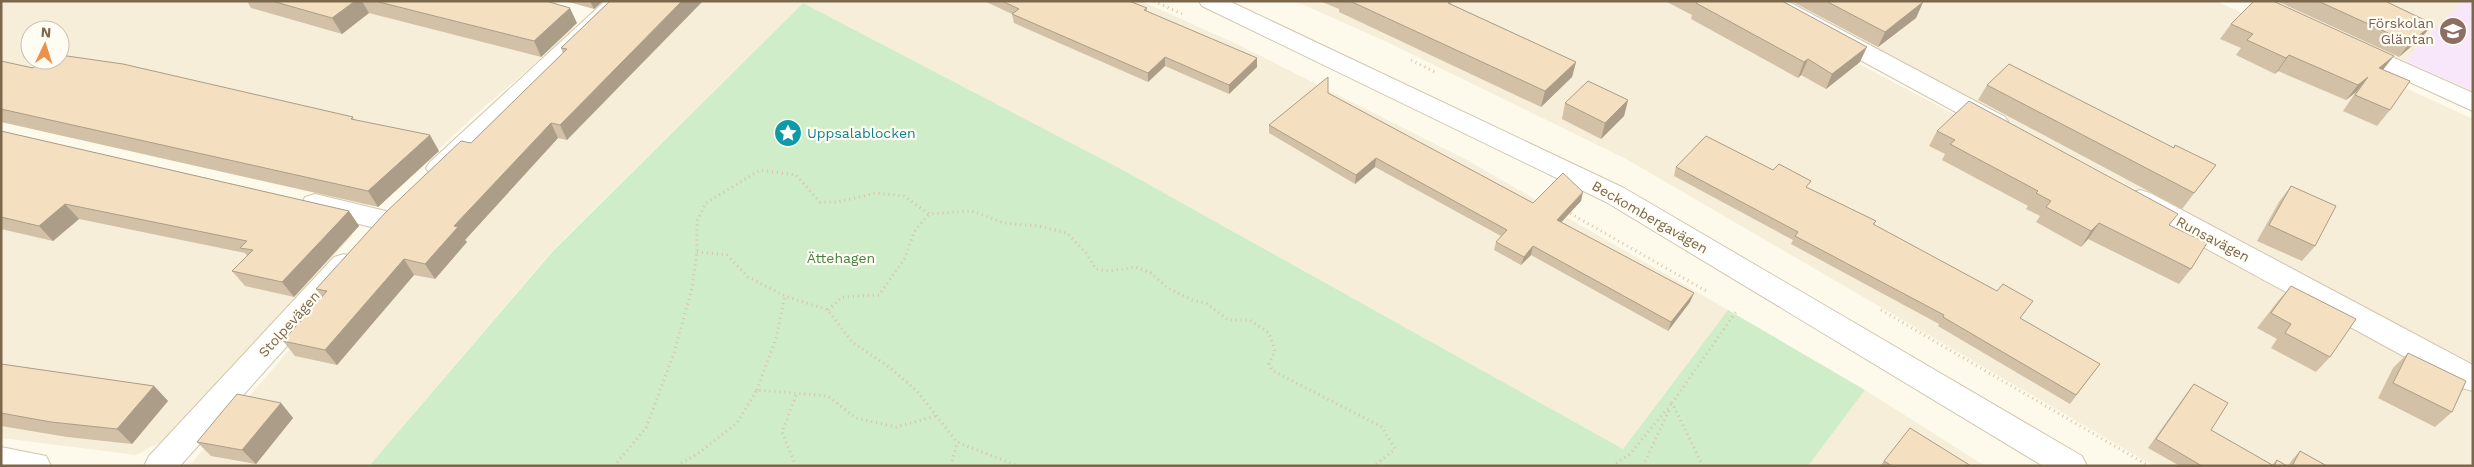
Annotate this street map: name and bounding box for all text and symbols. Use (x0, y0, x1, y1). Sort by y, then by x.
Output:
place label: Förskolan Gläntan (2368, 15, 2434, 47)
school or university icon: Förskolan Gläntan (2438, 16, 2468, 46)
north arrow (20, 20, 70, 70)
text: N (40, 24, 52, 40)
place icon: Uppsalablocken (773, 118, 803, 148)
place label: Uppsalablocken (807, 125, 916, 141)
street label: Beckombergavägen (1589, 177, 1711, 257)
street label: Runsavägen (2174, 213, 2252, 265)
park label: Ättehagen (807, 250, 875, 266)
street label: Stolpevägen (255, 288, 323, 360)

